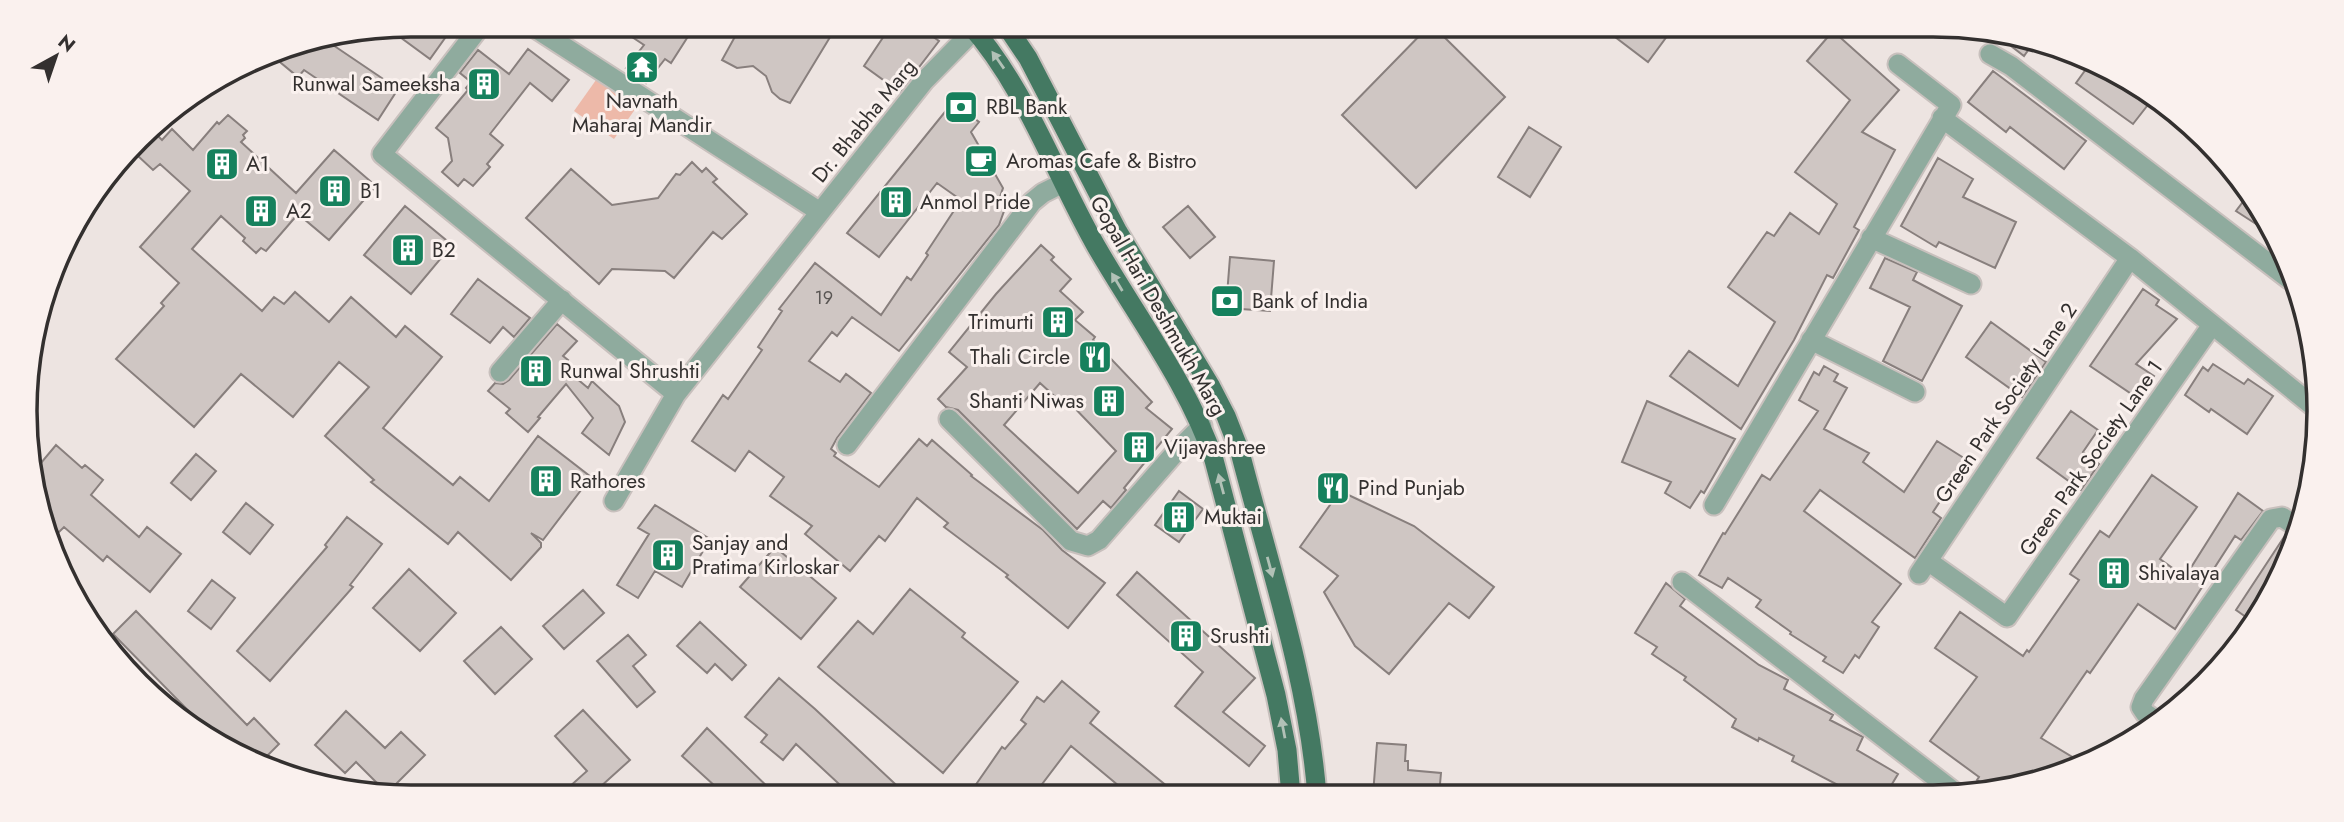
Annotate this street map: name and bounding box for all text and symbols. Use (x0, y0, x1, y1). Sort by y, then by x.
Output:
north arrow (21, 21, 91, 91)
text: N (52, 28, 81, 59)
temple icon: Navnath Maharaj Mandir (623, 48, 661, 86)
one-way arrow (992, 51, 1005, 70)
street label: Dr. Bhabha Marg (805, 53, 923, 189)
building icon: Runwal Sameeksha (465, 65, 503, 103)
place label: Runwal Sameeksha (292, 69, 460, 99)
place label: Navnath Maharaj Mandir (572, 86, 713, 140)
bank icon: RBL Bank (942, 88, 980, 126)
place label: RBL Bank (986, 92, 1068, 122)
cafe icon: Aromas Cafe & Bistro (962, 142, 1000, 180)
building icon: A1 (203, 145, 241, 183)
place label: Aromas Cafe & Bistro (1006, 146, 1197, 176)
place label: A1 (246, 149, 269, 179)
building icon: B1 (316, 172, 354, 210)
place label: B1 (360, 176, 381, 206)
building icon: Anmol Pride (877, 183, 915, 221)
place label: Anmol Pride (920, 187, 1031, 217)
street label: Gopal Hari Deshmukh Marg (1083, 190, 1233, 422)
building icon: A2 (242, 192, 280, 230)
place label: A2 (286, 196, 312, 226)
building icon: B2 (389, 231, 427, 269)
place label: B2 (432, 235, 456, 265)
one-way arrow (1111, 273, 1124, 292)
bank icon: Bank of India (1208, 282, 1246, 320)
house number: 19 (815, 285, 833, 311)
place label: Bank of India (1252, 286, 1368, 316)
street label: Green Park Society Lane 2 (1928, 297, 2084, 509)
building icon: Trimurti (1039, 303, 1077, 341)
place label: Trimurti (968, 307, 1034, 337)
restaurant icon: Thali Circle (1076, 338, 1114, 376)
place label: Thali Circle (970, 342, 1070, 372)
building icon: Runwal Shrushti (517, 352, 555, 390)
street label: Green Park Society Lane 1 (2012, 354, 2170, 562)
place label: Runwal Shrushti (560, 356, 700, 386)
building icon: Shanti Niwas (1090, 382, 1128, 420)
place label: Shanti Niwas (969, 386, 1084, 416)
building icon: Vijayashree (1120, 428, 1158, 466)
place label: Vijayashree (1164, 432, 1266, 462)
building icon: Rathores (527, 462, 565, 500)
place label: Rathores (570, 466, 646, 496)
restaurant icon: Pind Punjab (1314, 469, 1352, 507)
one-way arrow (1215, 473, 1225, 494)
place label: Pind Punjab (1358, 473, 1465, 503)
building icon: Muktai (1160, 498, 1198, 536)
place label: Muktai (1204, 502, 1262, 532)
place label: Sanjay and Pratima Kirloskar (692, 528, 840, 582)
building icon: Sanjay and Pratima Kirloskar (649, 536, 687, 574)
building icon: Shivalaya (2095, 554, 2133, 592)
one-way arrow (1265, 556, 1276, 578)
place label: Shivalaya (2138, 558, 2220, 588)
building icon: Srushti (1167, 617, 1205, 655)
place label: Srushti (1210, 621, 1270, 651)
one-way arrow (1277, 717, 1288, 739)

